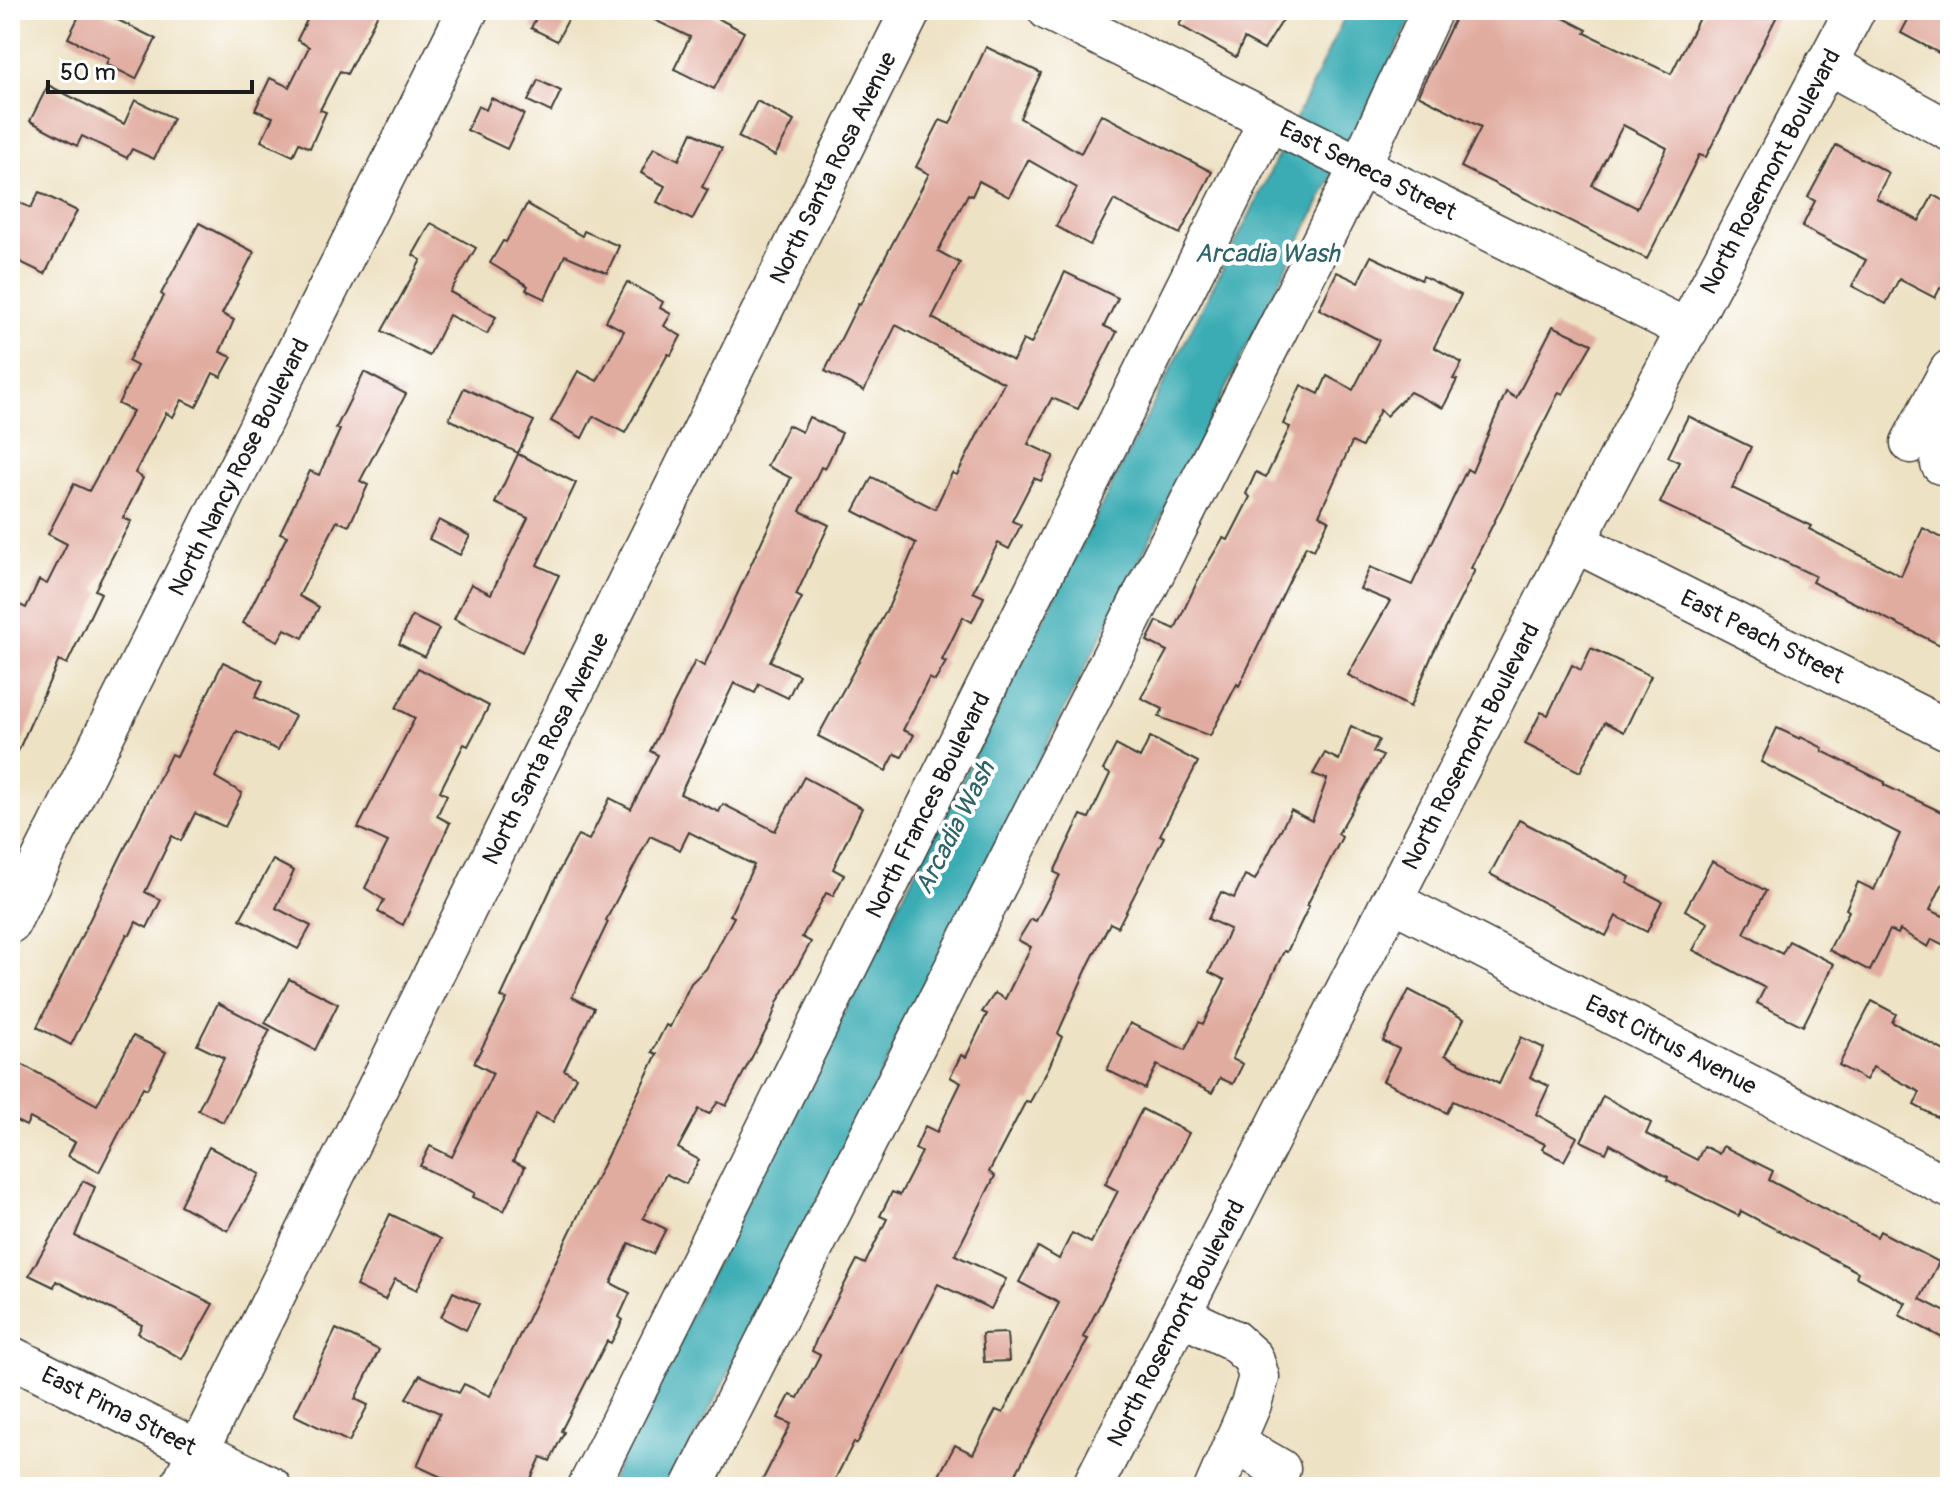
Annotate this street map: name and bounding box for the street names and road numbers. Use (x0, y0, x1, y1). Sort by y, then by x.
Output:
street label: North Rosemont Boulevard (1694, 44, 1846, 299)
street label: North Santa Rosa Avenue (763, 47, 903, 289)
street label: East Seneca Street (1275, 114, 1462, 227)
street label: North Nancy Rose Boulevard (162, 334, 315, 601)
street label: East Peach Street (1676, 583, 1849, 690)
street label: North Rosemont Boulevard (1396, 618, 1546, 874)
street label: North Santa Rosa Avenue (476, 627, 615, 869)
street label: North Frances Boulevard (859, 687, 996, 923)
street label: East Citrus Avenue (1581, 989, 1762, 1101)
street label: North Rosemont Boulevard (1101, 1195, 1251, 1451)
street label: East Pima Street (37, 1360, 201, 1462)

